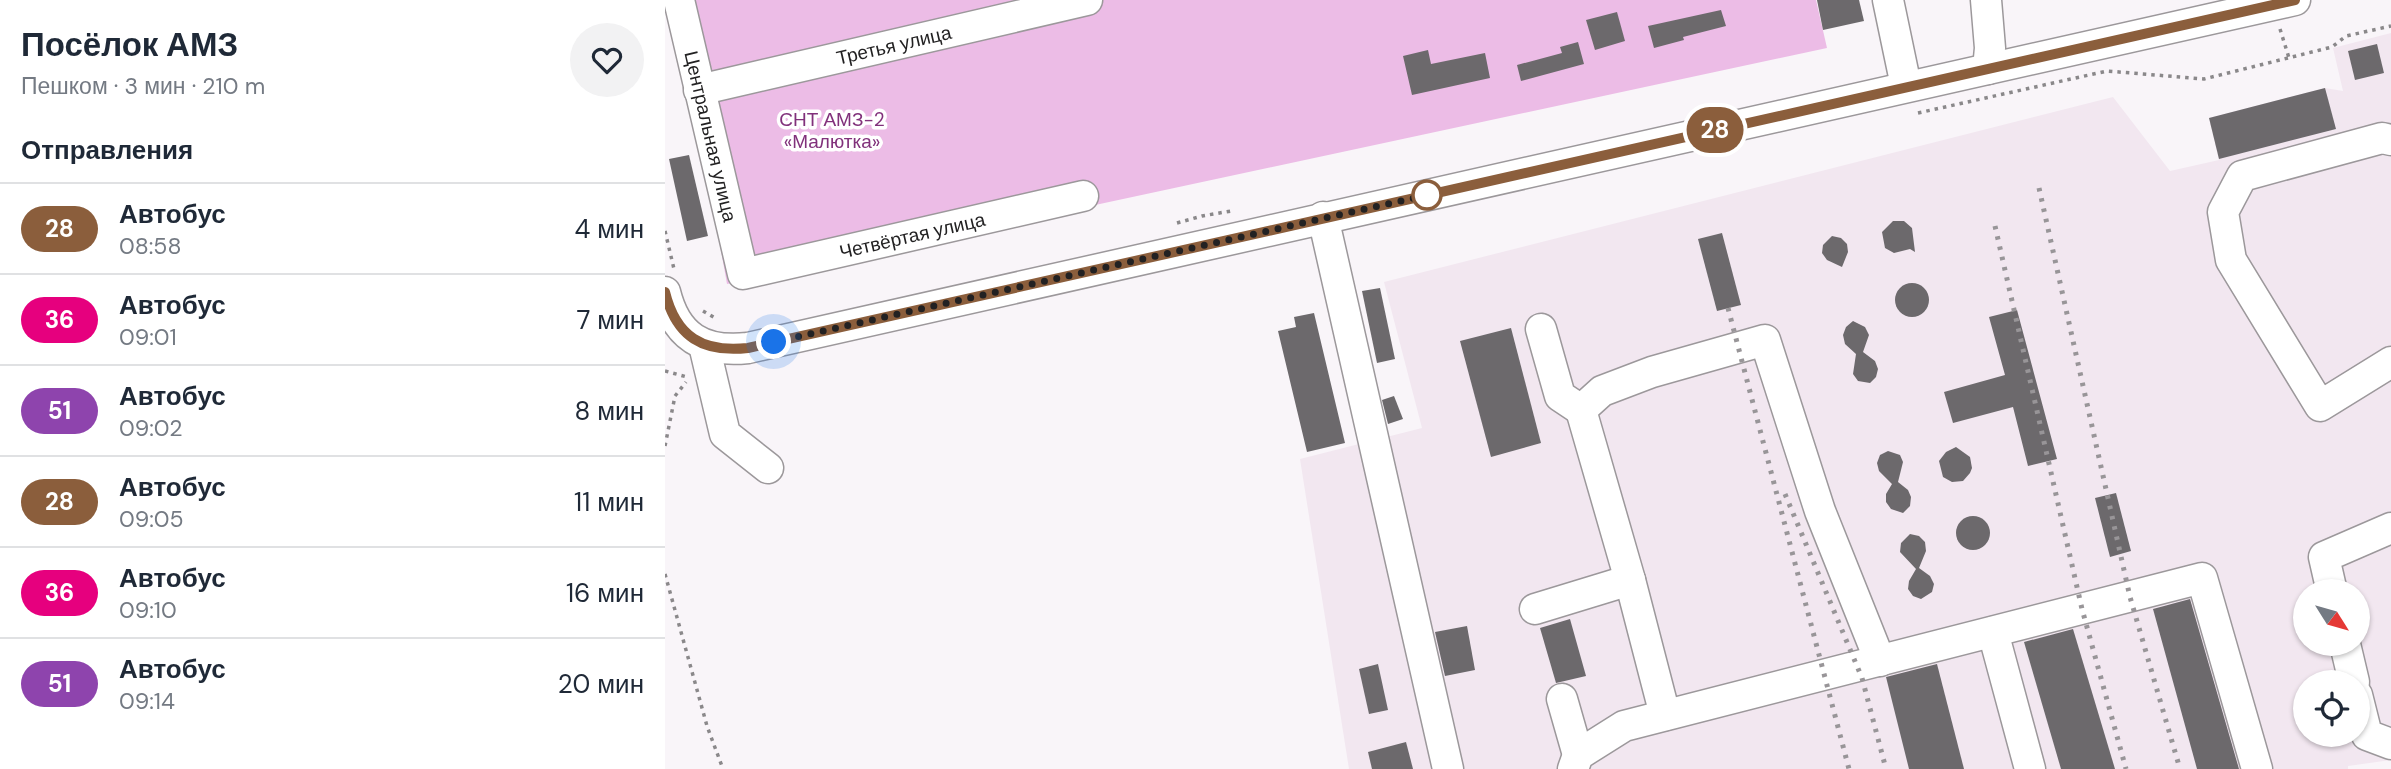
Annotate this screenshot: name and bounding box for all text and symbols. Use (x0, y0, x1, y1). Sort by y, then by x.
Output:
street label: Третья улица (834, 20, 954, 71)
text: Посёлок АМЗ (21, 23, 238, 66)
button: heart (570, 23, 644, 97)
street label: Центральная улица (678, 49, 742, 225)
text: Пешком · 3 мин · 210 m (21, 71, 265, 101)
park label: СНТ АМЗ-2 «Малютка» (779, 107, 885, 154)
line badge: 28 (1683, 107, 1747, 153)
text: 28 (1701, 114, 1729, 145)
text: Отправления (21, 133, 193, 167)
unlabelled marker (1412, 180, 1442, 210)
text: Автобус (119, 197, 226, 231)
street label: Четвёртая улица (837, 207, 988, 264)
text: 4 мин (575, 212, 644, 246)
text: 28 (45, 213, 74, 244)
text: 08:58 (119, 231, 181, 261)
text: Автобус (119, 288, 226, 322)
text: 7 мин (576, 303, 644, 337)
text: 36 (45, 304, 74, 335)
text: 09:01 (119, 322, 177, 352)
your location (756, 324, 791, 359)
text: Автобус (119, 379, 226, 413)
text: 8 мин (575, 394, 644, 428)
text: 51 (48, 395, 71, 426)
text: 09:02 (119, 413, 183, 443)
text: Автобус (119, 470, 226, 504)
text: 11 мин (574, 485, 644, 519)
text: 28 (45, 486, 74, 517)
text: 09:05 (119, 504, 184, 534)
text: Автобус (119, 561, 226, 595)
text: 16 мин (566, 576, 644, 610)
text: 36 (45, 577, 74, 608)
north arrow (2293, 579, 2369, 656)
map controls (2293, 579, 2370, 747)
text: 09:10 (119, 595, 177, 625)
text: Автобус (119, 652, 226, 686)
text: 20 мин (558, 667, 644, 701)
text: 51 (48, 668, 71, 699)
button: locate (2293, 670, 2370, 747)
text: 09:14 (119, 686, 175, 716)

